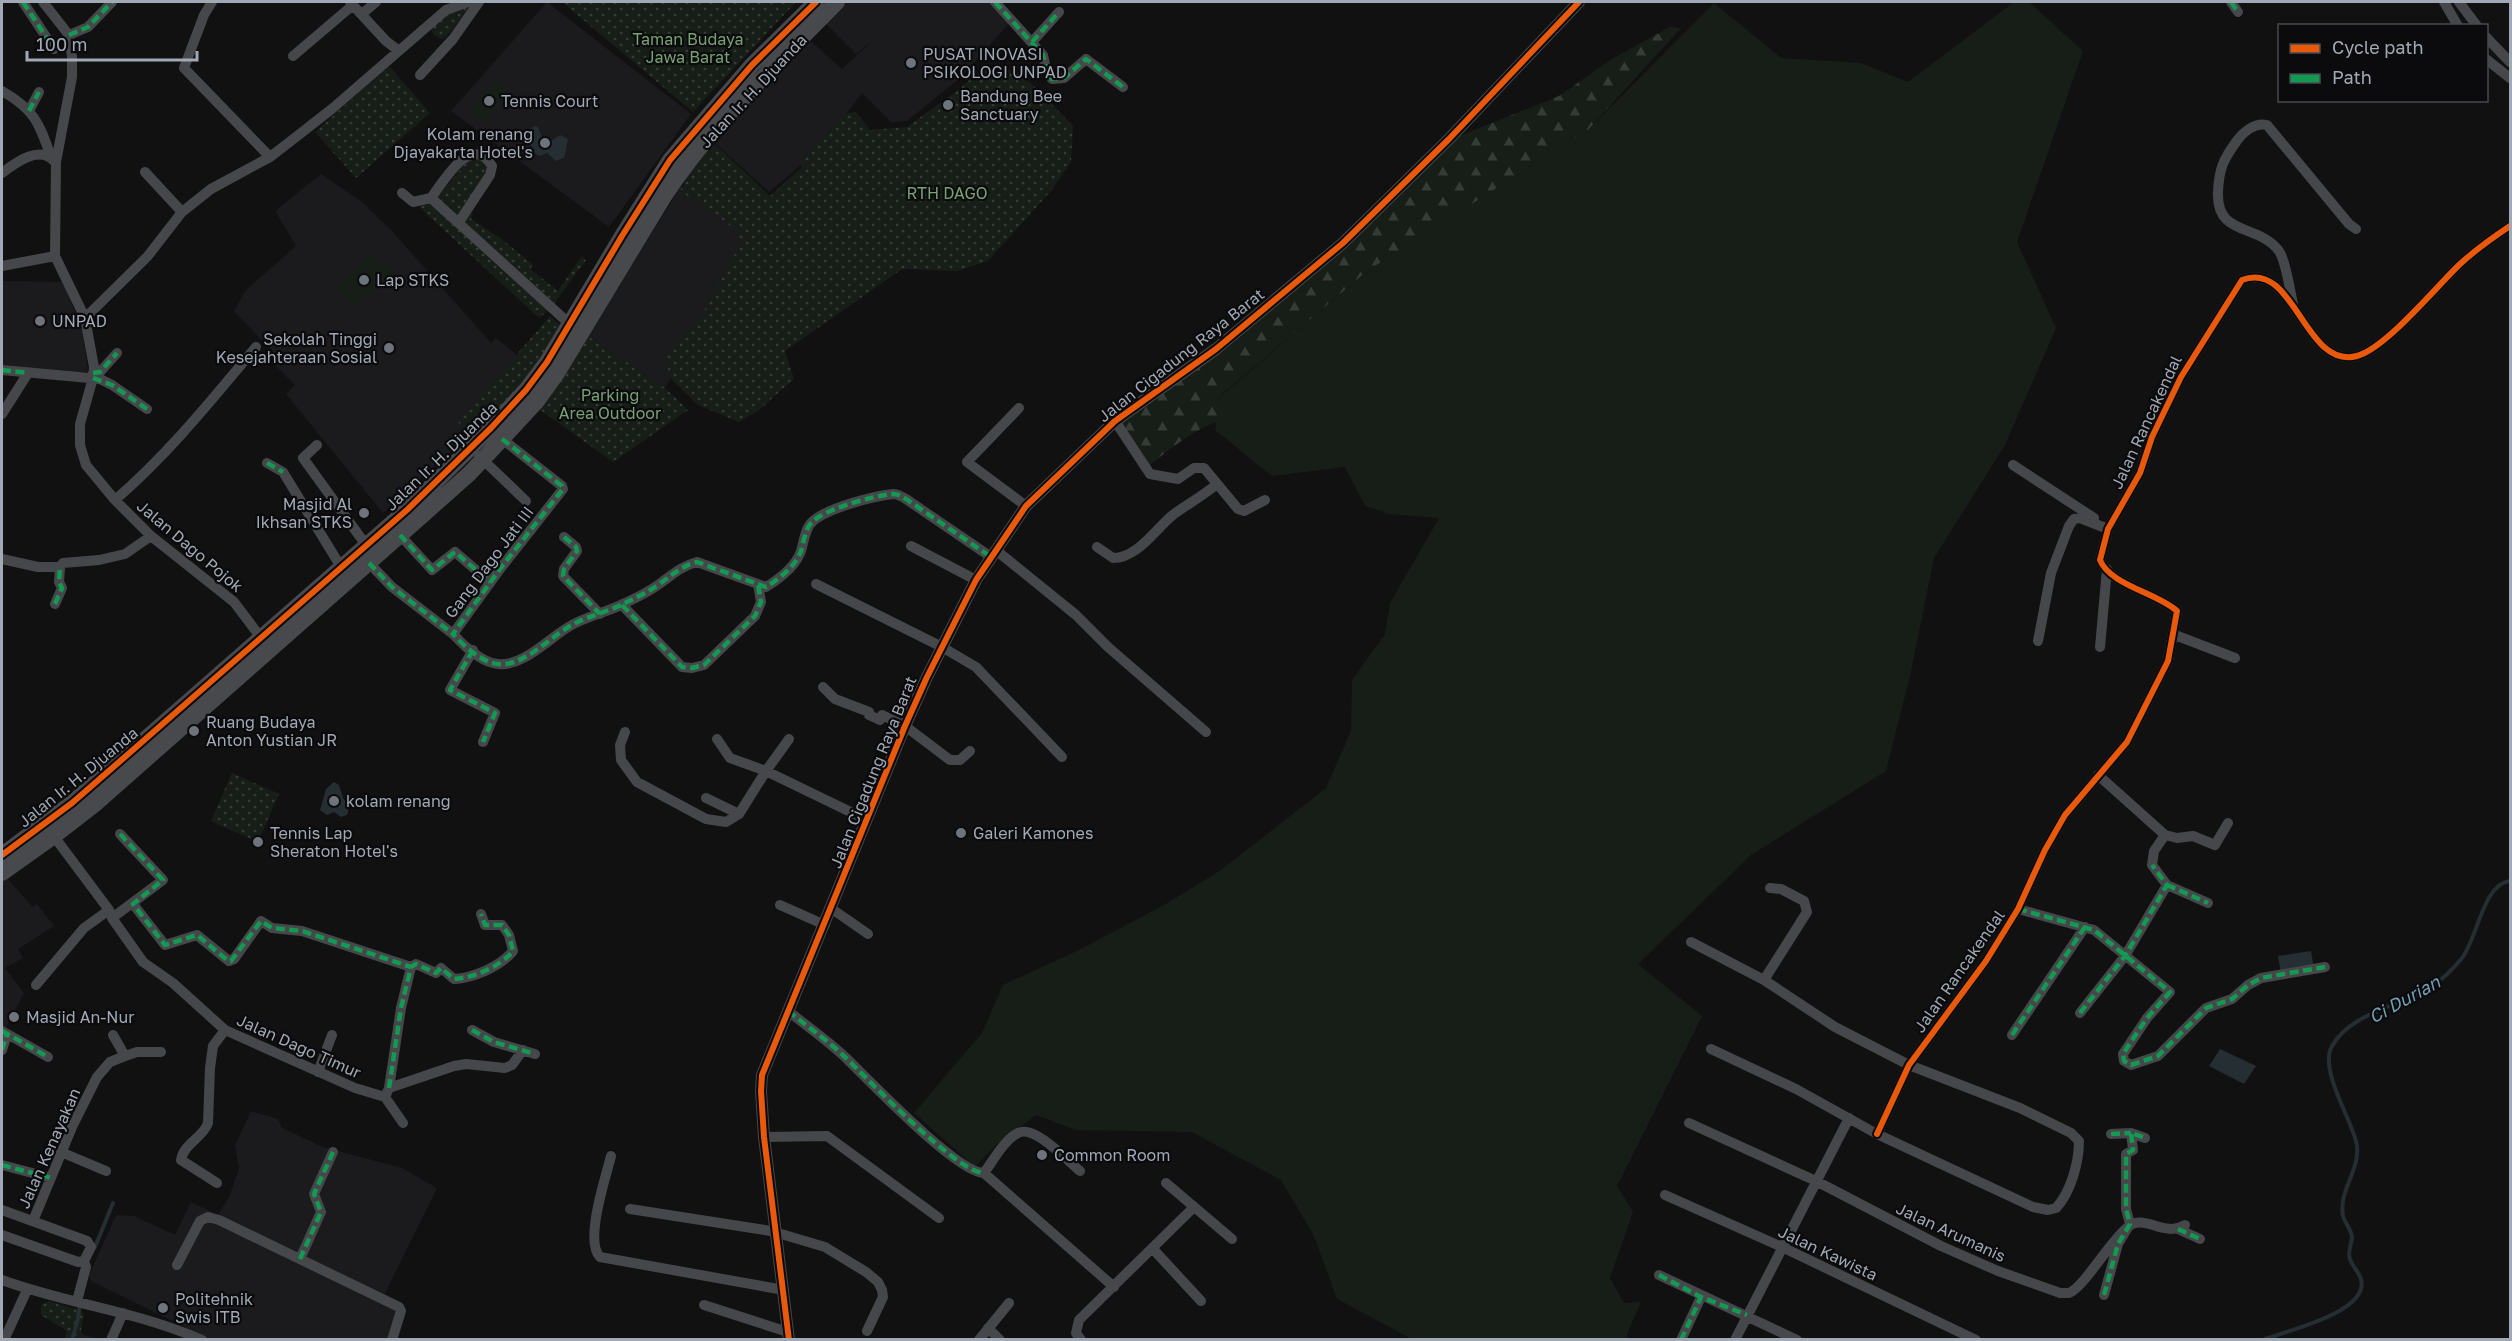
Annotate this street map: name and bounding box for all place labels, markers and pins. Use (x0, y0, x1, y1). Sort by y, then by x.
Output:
place label: PUSAT INOVASI PSIKOLOGI UNPAD (923, 44, 1067, 82)
marker: PUSAT INOVASI PSIKOLOGI UNPAD (904, 56, 918, 70)
place label: Bandung Bee Sanctuary (960, 86, 1062, 124)
place label: Tennis Court (501, 91, 598, 111)
marker: Tennis Court (482, 94, 496, 108)
marker: Bandung Bee Sanctuary (941, 98, 955, 112)
place label: Kolam renang Djayakarta Hotel's (393, 124, 533, 162)
marker: Kolam renang Djayakarta Hotel's (538, 136, 552, 150)
place label: Lap STKS (376, 270, 449, 290)
marker: Lap STKS (357, 273, 371, 287)
place label: UNPAD (52, 311, 107, 331)
marker: UNPAD (33, 314, 47, 328)
place label: Sekolah Tinggi Kesejahteraan Sosial (216, 329, 377, 367)
marker: Sekolah Tinggi Kesejahteraan Sosial (382, 341, 396, 355)
place label: Masjid Al Ikhsan STKS (256, 494, 352, 532)
marker: Masjid Al Ikhsan STKS (357, 506, 371, 520)
place label: Ruang Budaya Anton Yustian JR (206, 712, 337, 750)
marker: Ruang Budaya Anton Yustian JR (187, 724, 201, 738)
place label: kolam renang (346, 791, 451, 811)
marker: kolam renang (327, 794, 341, 808)
place label: Tennis Lap Sheraton Hotel's (270, 823, 398, 861)
place label: Galeri Kamones (973, 823, 1093, 843)
marker: Galeri Kamones (954, 826, 968, 840)
marker: Tennis Lap Sheraton Hotel's (251, 835, 265, 849)
place label: Masjid An-Nur (26, 1007, 134, 1027)
marker: Masjid An-Nur (7, 1010, 21, 1024)
place label: Common Room (1054, 1145, 1170, 1165)
marker: Common Room (1035, 1148, 1049, 1162)
place label: Politehnik Swis ITB (175, 1289, 253, 1327)
marker: Politehnik Swis ITB (156, 1301, 170, 1315)

